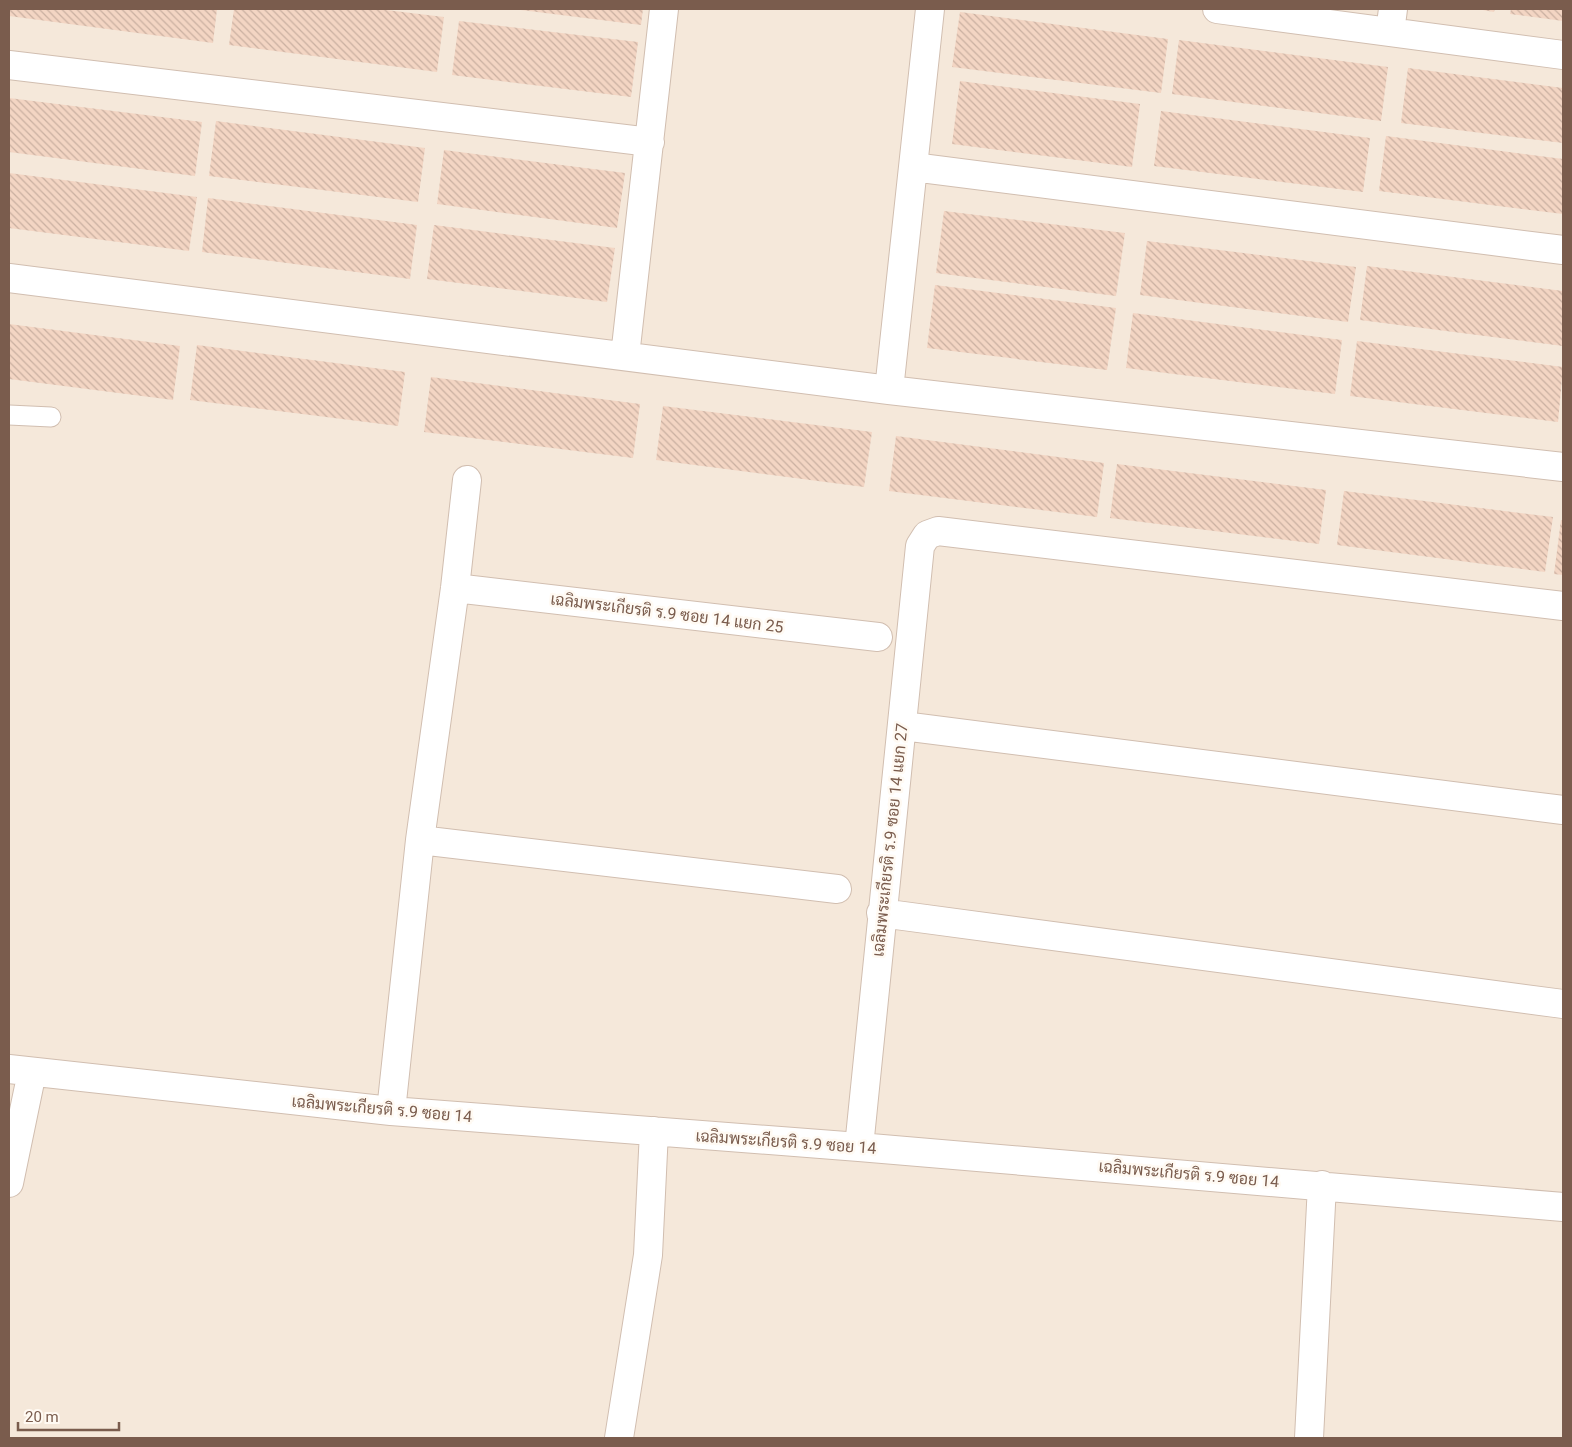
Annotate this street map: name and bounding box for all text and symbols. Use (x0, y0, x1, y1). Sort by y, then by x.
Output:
street label: เฉลิมพระเกียรติ ร.9 ซอย 14 แยก 25 (549, 587, 785, 637)
street label: เฉลิมพระเกียรติ ร.9 ซอย 14 แยก 27 (866, 722, 912, 958)
street label: เฉลิมพระเกียรติ ร.9 ซอย 14 (291, 1090, 473, 1126)
street label: เฉลิมพระเกียรติ ร.9 ซอย 14 (695, 1124, 877, 1158)
street label: เฉลิมพระเกียรติ ร.9 ซอย 14 (1098, 1155, 1280, 1191)
scale bar (18, 1400, 119, 1432)
text: 20 m (25, 1408, 59, 1426)

